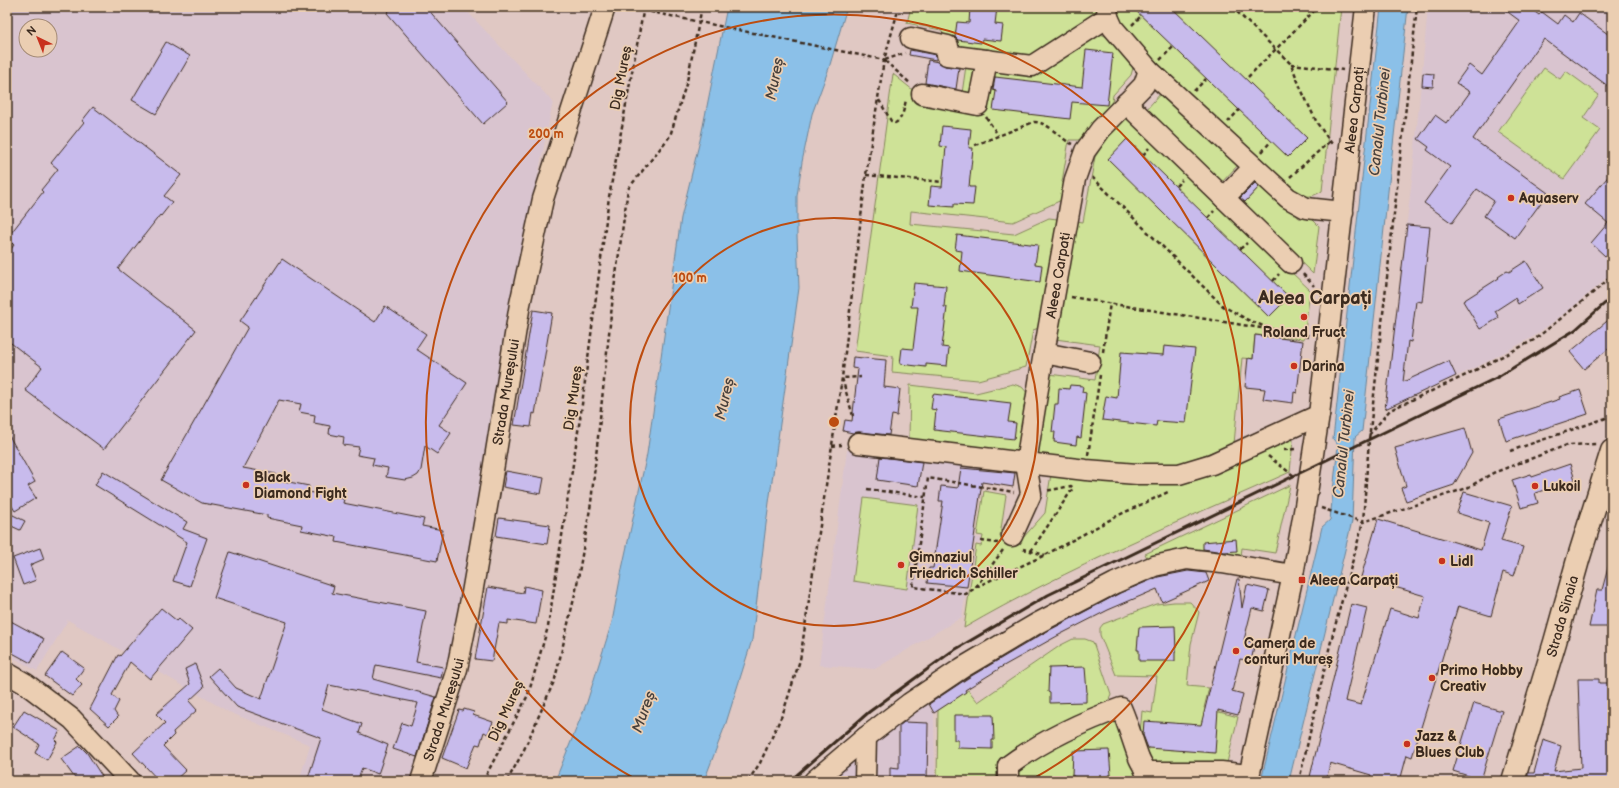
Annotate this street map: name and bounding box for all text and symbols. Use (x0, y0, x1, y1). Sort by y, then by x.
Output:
north arrow (18, 18, 58, 58)
text: N (24, 23, 39, 39)
street label: Dig Mureș (606, 44, 636, 112)
water label: Mureș (762, 56, 789, 102)
street label: Aleea Carpați (1341, 66, 1368, 154)
water label: Canalul Turbinei (1365, 67, 1395, 177)
text: 200 m (528, 127, 564, 142)
place label: Aquaserv (1518, 190, 1579, 207)
marker: Aquaserv (1506, 193, 1516, 203)
street label: Aleea Carpați (1042, 231, 1074, 320)
text: 100 m (673, 271, 707, 286)
district label: Aleea Carpați (1257, 288, 1372, 310)
marker: Roland Fruct (1299, 312, 1309, 322)
place label: Roland Fruct (1263, 324, 1345, 341)
street label: Strada Mureșului (489, 338, 523, 446)
place label: Darina (1302, 358, 1345, 375)
marker: Darina (1289, 361, 1299, 371)
street label: Dig Mureș (560, 364, 586, 431)
water label: Mureș (711, 375, 739, 422)
water label: Canalul Turbinei (1329, 389, 1359, 499)
centre of rings (827, 415, 841, 429)
place label: Black Diamond Fight (254, 469, 347, 502)
place label: Lukoil (1543, 478, 1581, 495)
marker: Black Diamond Fight (241, 480, 251, 490)
marker: Lukoil (1530, 481, 1540, 491)
place label: Gimnaziul Friedrich Schiller (909, 549, 1018, 582)
place label: Lidl (1450, 553, 1473, 570)
marker: Lidl (1437, 556, 1447, 566)
marker: Gimnaziul Friedrich Schiller (896, 560, 906, 570)
place label: Aleea Carpați (1309, 572, 1398, 589)
street label: Strada Sinaia (1542, 573, 1582, 659)
marker: Aleea Carpați (1297, 575, 1307, 585)
place label: Camera de conturi Mureș (1244, 635, 1333, 668)
marker: Camera de conturi Mureș (1231, 646, 1241, 656)
street label: Strada Mureșului (419, 657, 467, 763)
place label: Primo Hobby Creativ (1440, 662, 1523, 695)
marker: Primo Hobby Creativ (1427, 673, 1437, 683)
street label: Dig Mureș (485, 678, 528, 744)
water label: Mureș (628, 688, 660, 735)
place label: Jazz & Blues Club (1415, 728, 1485, 761)
marker: Jazz & Blues Club (1402, 739, 1412, 749)

